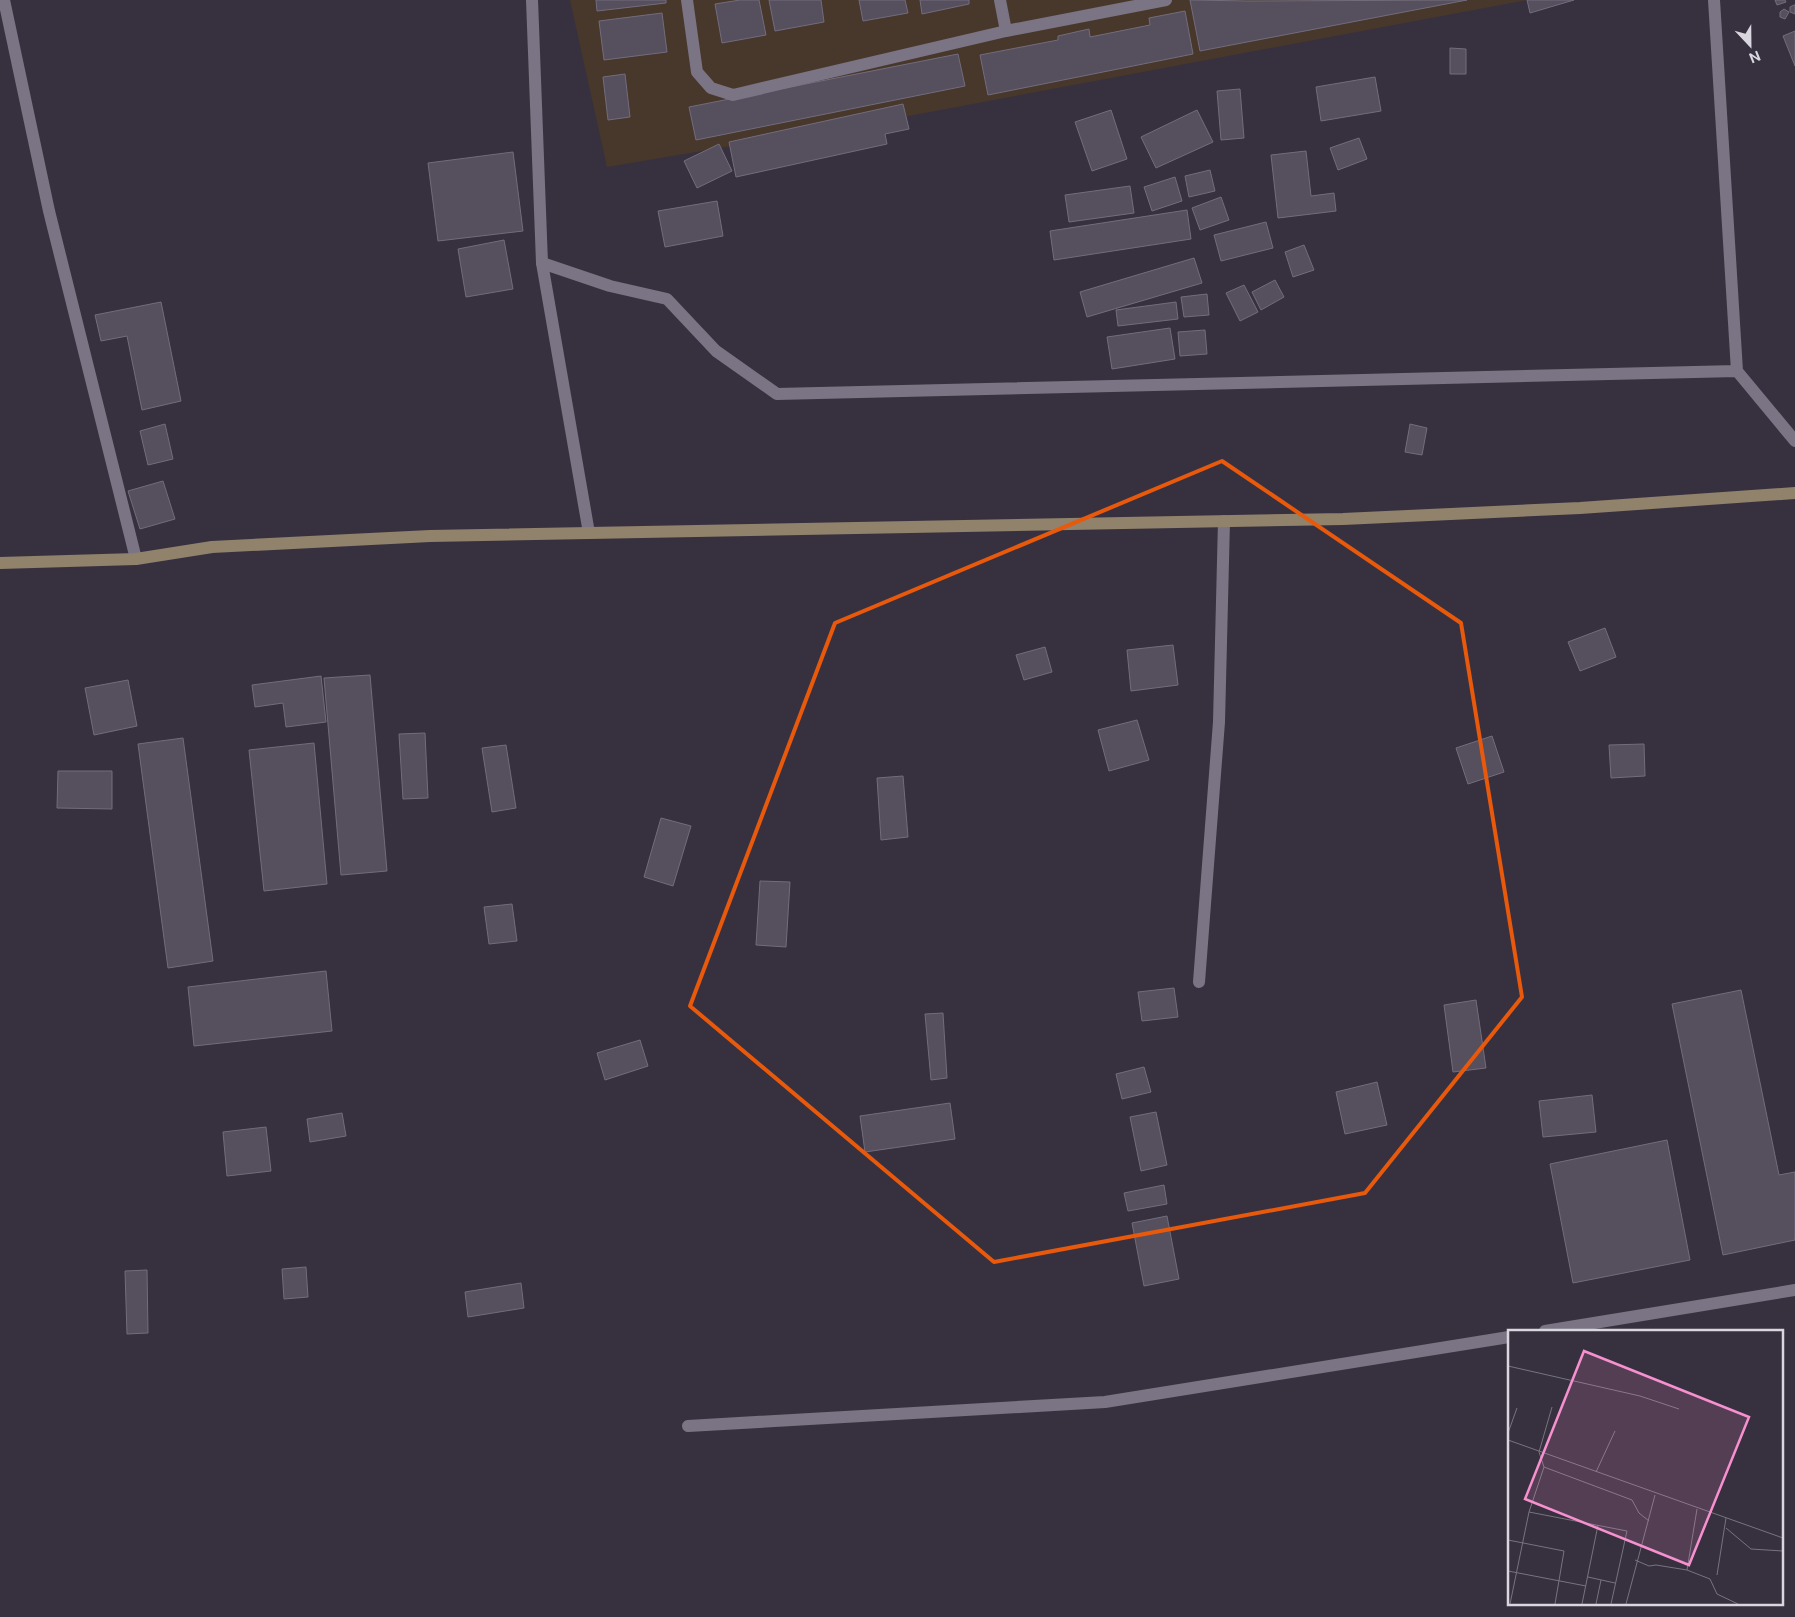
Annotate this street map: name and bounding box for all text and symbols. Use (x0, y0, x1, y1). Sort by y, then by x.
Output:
north arrow (1725, 20, 1775, 70)
text: N (1747, 48, 1763, 67)
inset map (1508, 1330, 1782, 1604)

